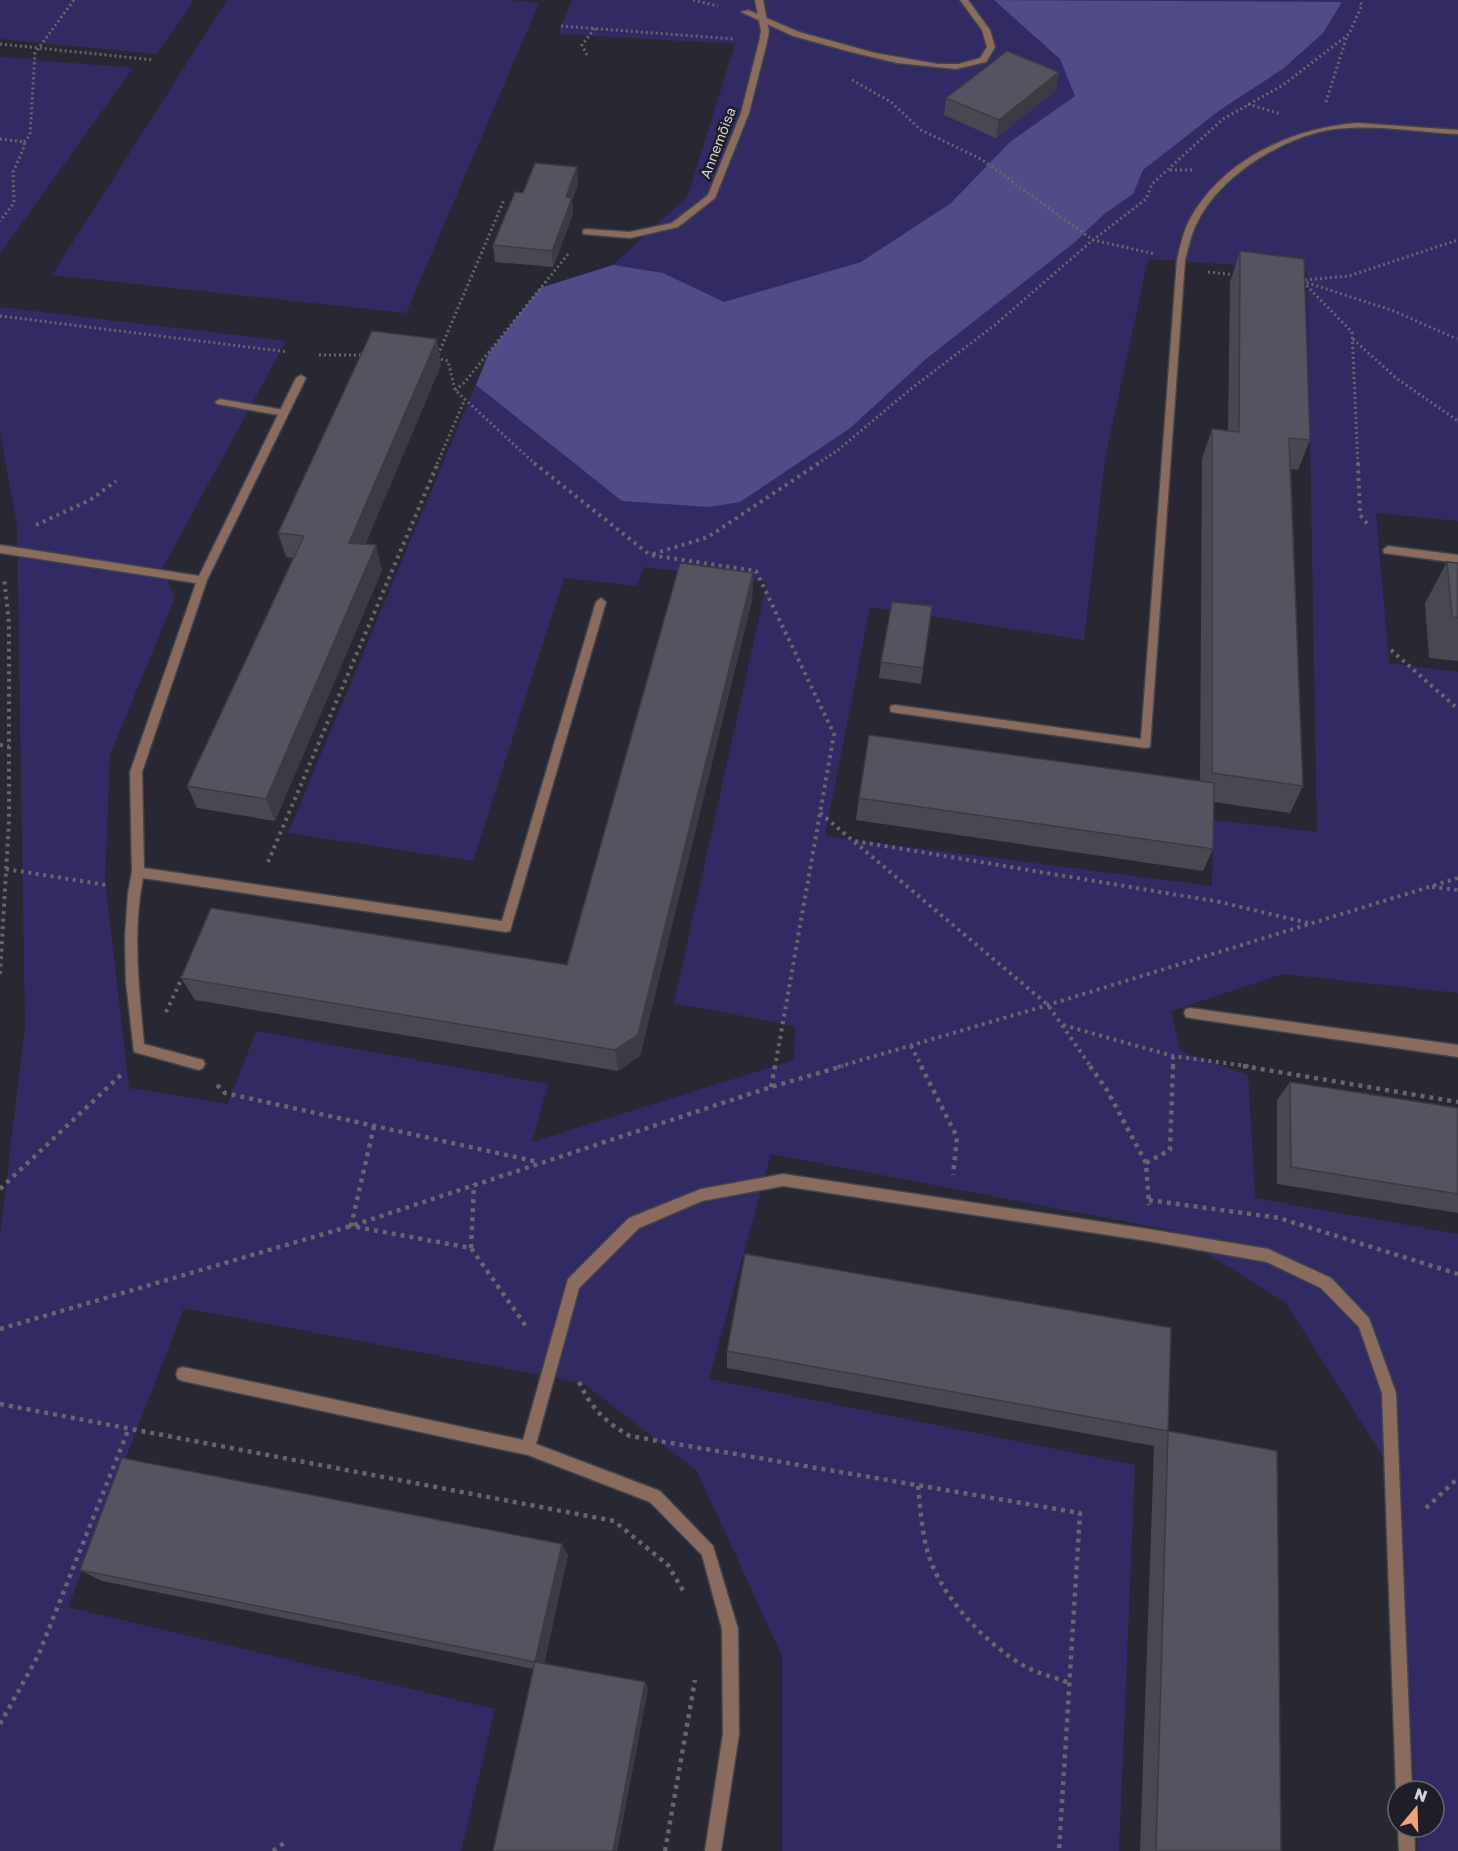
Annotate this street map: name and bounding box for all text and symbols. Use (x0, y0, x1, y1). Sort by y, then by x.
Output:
street label: Annemõisa (696, 105, 739, 181)
north arrow (1386, 1779, 1446, 1839)
text: N (1412, 1783, 1430, 1806)

